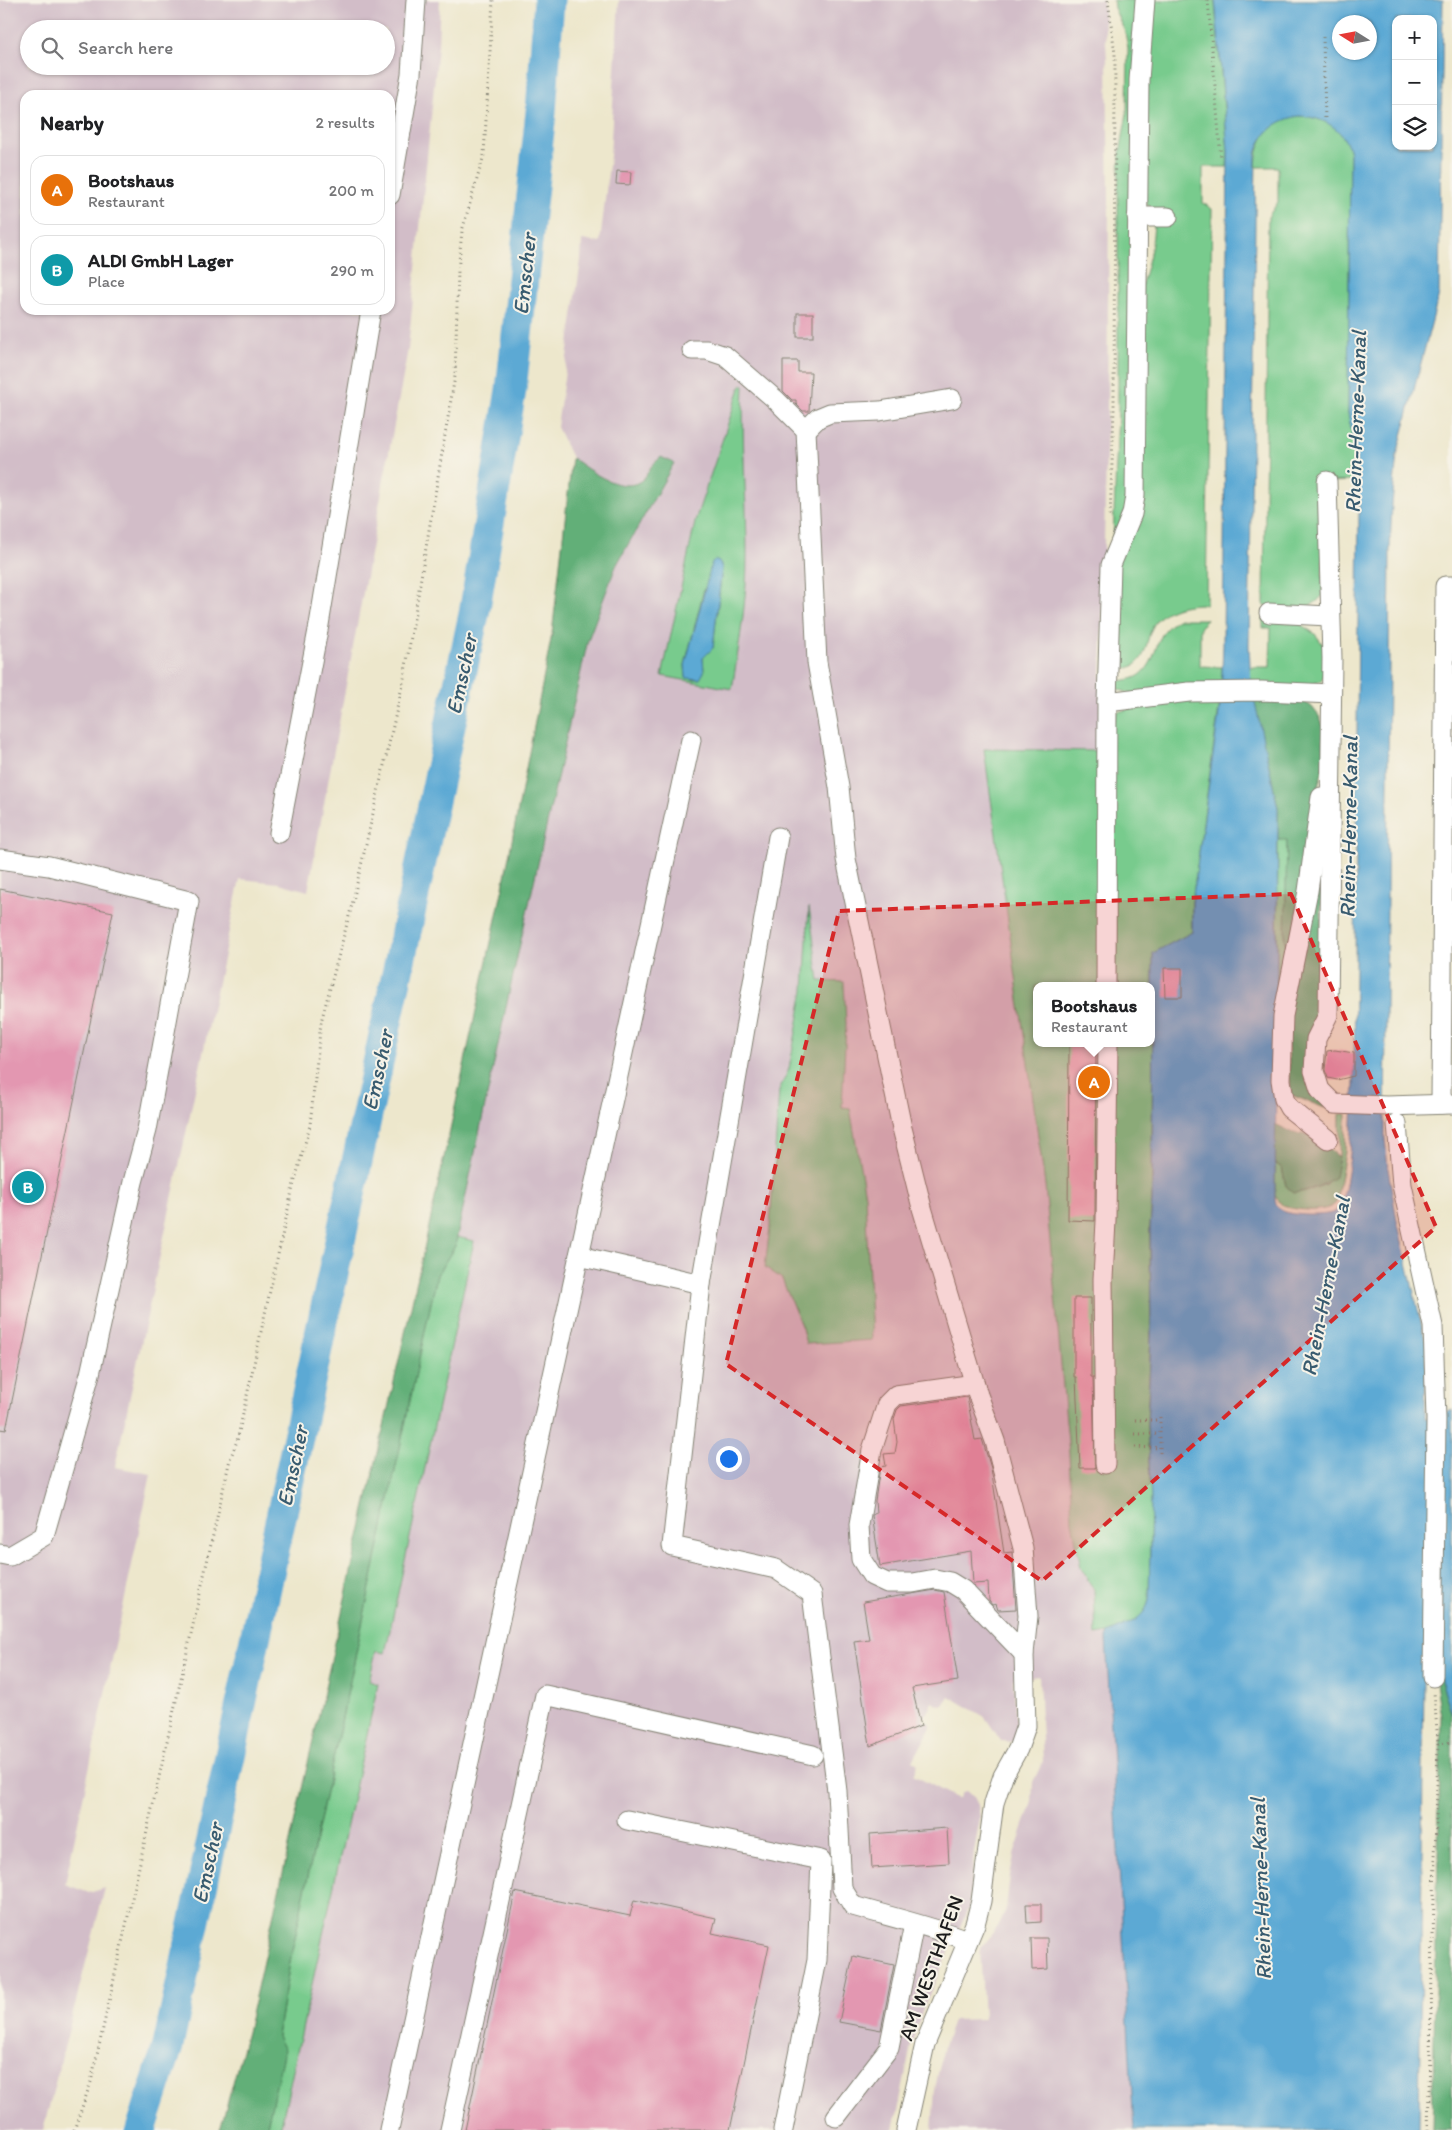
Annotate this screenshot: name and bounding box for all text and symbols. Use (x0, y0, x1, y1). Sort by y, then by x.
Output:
north arrow (1332, 15, 1377, 60)
map controls (1392, 15, 1437, 150)
button: + (1392, 15, 1437, 60)
search box (20, 20, 395, 75)
icon: search (38, 34, 66, 62)
text: Search here (78, 36, 173, 59)
button: − (1392, 60, 1437, 105)
button: layers (1392, 105, 1437, 150)
text: Nearby (40, 110, 104, 135)
text: 2 results (315, 113, 375, 132)
text: Bootshaus (88, 169, 174, 192)
text: A (52, 181, 62, 200)
text: 200 m (329, 181, 374, 200)
text: Restaurant (88, 192, 165, 211)
water label: Emscher (507, 229, 542, 316)
text: ALDI GmbH Lager (88, 249, 233, 272)
text: B (52, 261, 62, 280)
text: 290 m (330, 261, 374, 280)
text: Place (88, 272, 125, 291)
water label: Rhein-Herne-Kanal (1339, 329, 1372, 514)
water label: Emscher (440, 629, 484, 717)
water label: Rhein-Herne-Kanal (1333, 734, 1364, 918)
popup (1033, 982, 1155, 1047)
text: Bootshaus (1051, 994, 1137, 1017)
text: Restaurant (1051, 1017, 1128, 1036)
water label: Emscher (356, 1025, 400, 1113)
pin: A (1078, 1063, 1110, 1101)
pin: B (12, 1168, 44, 1206)
water label: Rhein-Herne-Kanal (1295, 1192, 1356, 1378)
water label: Emscher (271, 1421, 315, 1509)
your location (716, 1446, 742, 1472)
water label: Rhein-Herne-Kanal (1244, 1796, 1277, 1981)
water label: Emscher (186, 1818, 230, 1906)
street label: AM WESTHAFEN (893, 1892, 968, 2044)

